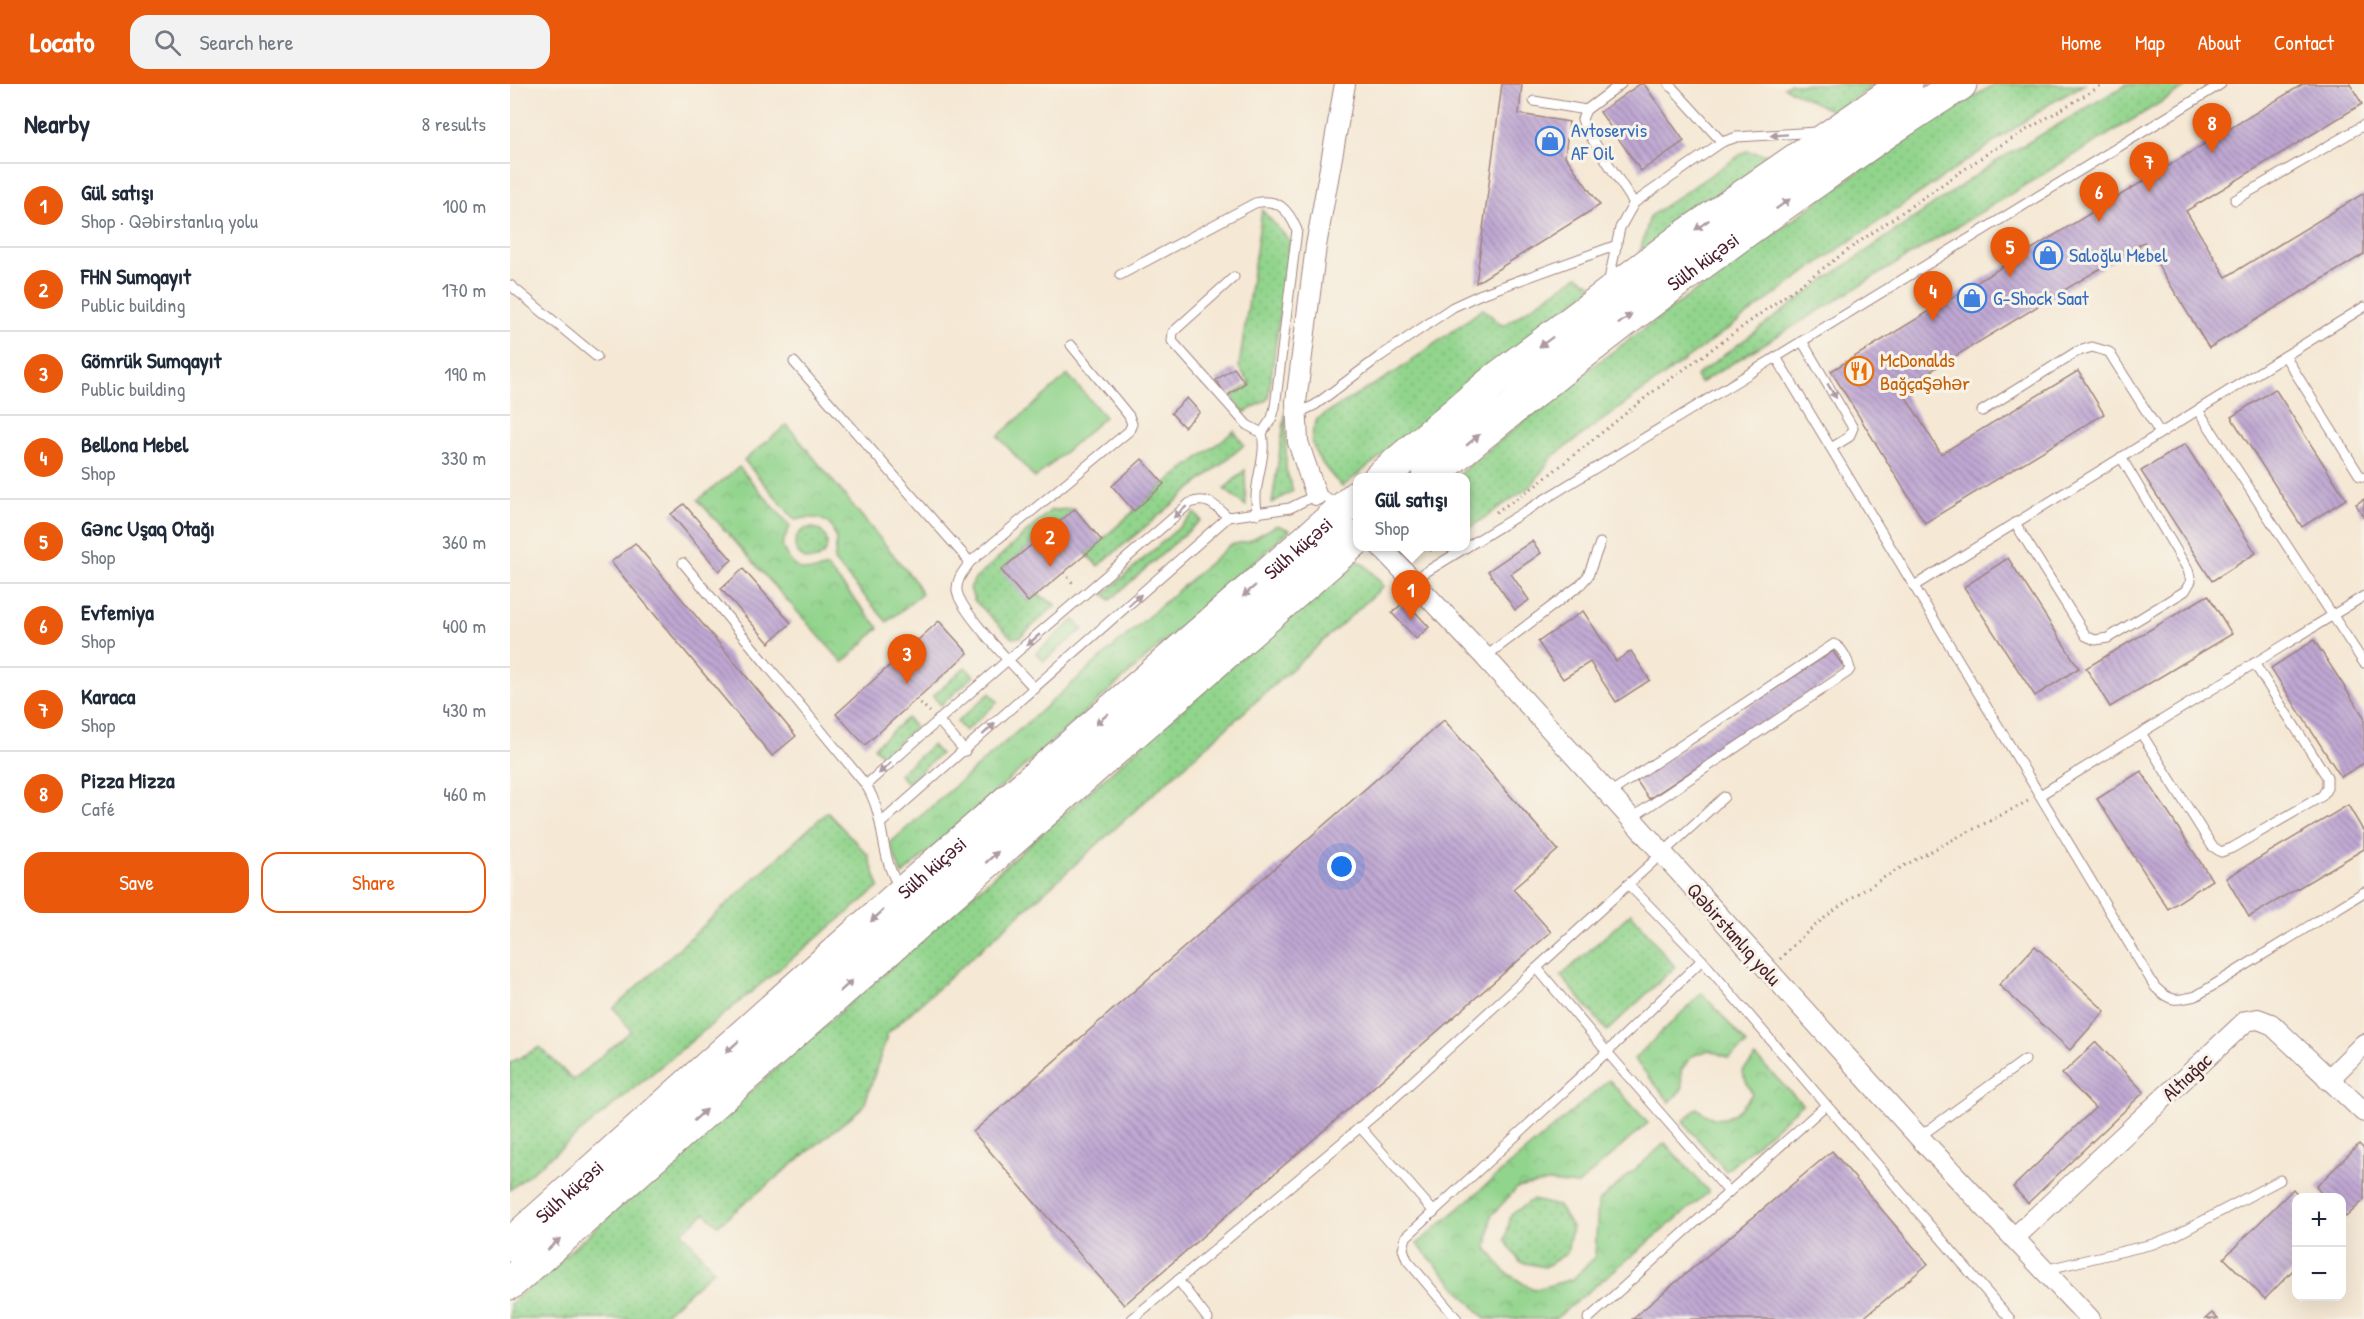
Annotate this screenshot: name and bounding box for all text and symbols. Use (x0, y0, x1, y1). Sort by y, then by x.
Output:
search box (130, 15, 550, 69)
text: Locato (30, 23, 94, 61)
icon: search (151, 26, 184, 59)
text: Search here (199, 27, 293, 57)
text: Home (2061, 28, 2102, 57)
text: Map (2135, 28, 2165, 57)
text: About (2198, 28, 2241, 57)
text: Contact (2274, 28, 2334, 57)
pin: 8 (2192, 104, 2232, 153)
text: Nearby (24, 106, 90, 141)
text: 8 results (421, 110, 486, 137)
place label: Avtoservis AF Oil (1571, 116, 1648, 166)
shop icon: Avtoservis AF Oil (1534, 125, 1566, 157)
one-way arrow (1770, 130, 1789, 139)
pin: 7 (2130, 142, 2168, 192)
pin: 6 (2080, 172, 2118, 222)
text: Gül satışı (81, 177, 154, 207)
text: 1 (40, 192, 47, 219)
text: 100 m (443, 192, 486, 219)
one-way arrow (1775, 198, 1791, 210)
text: Shop · Qəbirstanlıq yolu (81, 207, 258, 234)
one-way arrow (1695, 219, 1711, 231)
street label: Sülh küçəsi (1661, 226, 1744, 297)
pin: 5 (1990, 228, 2030, 277)
shop icon: Saloğlu Mebel (2032, 239, 2064, 271)
place label: Saloğlu Mebel (2069, 241, 2168, 268)
text: FHN Sumqayıt (81, 261, 191, 291)
pin: 4 (1914, 272, 1952, 321)
text: 2 (39, 276, 48, 303)
text: 170 m (442, 276, 486, 303)
shop icon: G-Shock Saat (1956, 282, 1988, 314)
place label: G-Shock Saat (1993, 284, 2090, 311)
text: Public building (81, 291, 185, 318)
one-way arrow (1618, 313, 1633, 325)
one-way arrow (1539, 335, 1554, 347)
text: Gömrük Sumqayıt (81, 345, 221, 375)
place label: McDonalds BağçaŞəhər (1880, 346, 1970, 396)
restaurant icon: McDonalds BağçaŞəhər (1843, 355, 1875, 387)
text: 3 (39, 360, 48, 387)
text: 190 m (444, 360, 486, 387)
text: Public building (81, 375, 185, 402)
one-way arrow (1826, 383, 1837, 399)
text: Bellona Mebel (81, 429, 188, 459)
one-way arrow (1465, 434, 1480, 447)
text: 4 (40, 444, 47, 471)
text: 330 m (441, 444, 486, 471)
text: Shop (81, 459, 115, 486)
popup (1353, 473, 1470, 551)
text: Gül satışı (1375, 484, 1448, 514)
one-way arrow (1173, 505, 1188, 518)
street label: Sülh küçəsi (1258, 510, 1338, 585)
text: Gənc Uşaq Otağı (81, 513, 215, 543)
text: Shop (1375, 514, 1409, 541)
pin: 2 (1030, 518, 1070, 567)
text: 5 (39, 528, 48, 555)
text: 360 m (442, 528, 486, 555)
text: Shop (81, 543, 115, 570)
pin: 1 (1392, 570, 1430, 620)
one-way arrow (1242, 584, 1257, 598)
one-way arrow (1127, 593, 1142, 607)
text: Evfemiya (81, 597, 154, 627)
text: 6 (40, 612, 47, 639)
text: 400 m (442, 612, 486, 639)
text: Shop (81, 627, 115, 654)
one-way arrow (1026, 633, 1041, 646)
pin: 3 (888, 634, 926, 684)
text: Karaca (81, 681, 135, 711)
text: 7 (39, 696, 48, 723)
text: 430 m (442, 696, 486, 723)
text: Shop (81, 711, 115, 738)
one-way arrow (1095, 712, 1110, 725)
one-way arrow (981, 723, 997, 736)
one-way arrow (878, 761, 893, 775)
text: Pizza Mizza (81, 765, 175, 795)
text: 8 (39, 780, 48, 807)
text: 460 m (443, 780, 486, 807)
text: Café (81, 795, 115, 822)
street label: Sülh küçəsi (891, 830, 972, 905)
one-way arrow (984, 851, 999, 864)
button: Save (24, 852, 249, 913)
button: Share (261, 852, 486, 913)
your location (1327, 852, 1356, 881)
street label: Qəbirstanlıq yolu (1681, 876, 1788, 991)
one-way arrow (869, 909, 884, 923)
one-way arrow (838, 980, 853, 993)
one-way arrow (724, 1040, 739, 1054)
street label: Altıağac (2156, 1047, 2218, 1107)
one-way arrow (692, 1109, 707, 1122)
street label: Sülh küçəsi (529, 1154, 609, 1229)
map controls (2292, 1193, 2346, 1301)
button: + (2292, 1193, 2346, 1247)
one-way arrow (546, 1238, 561, 1251)
button: − (2292, 1247, 2346, 1301)

